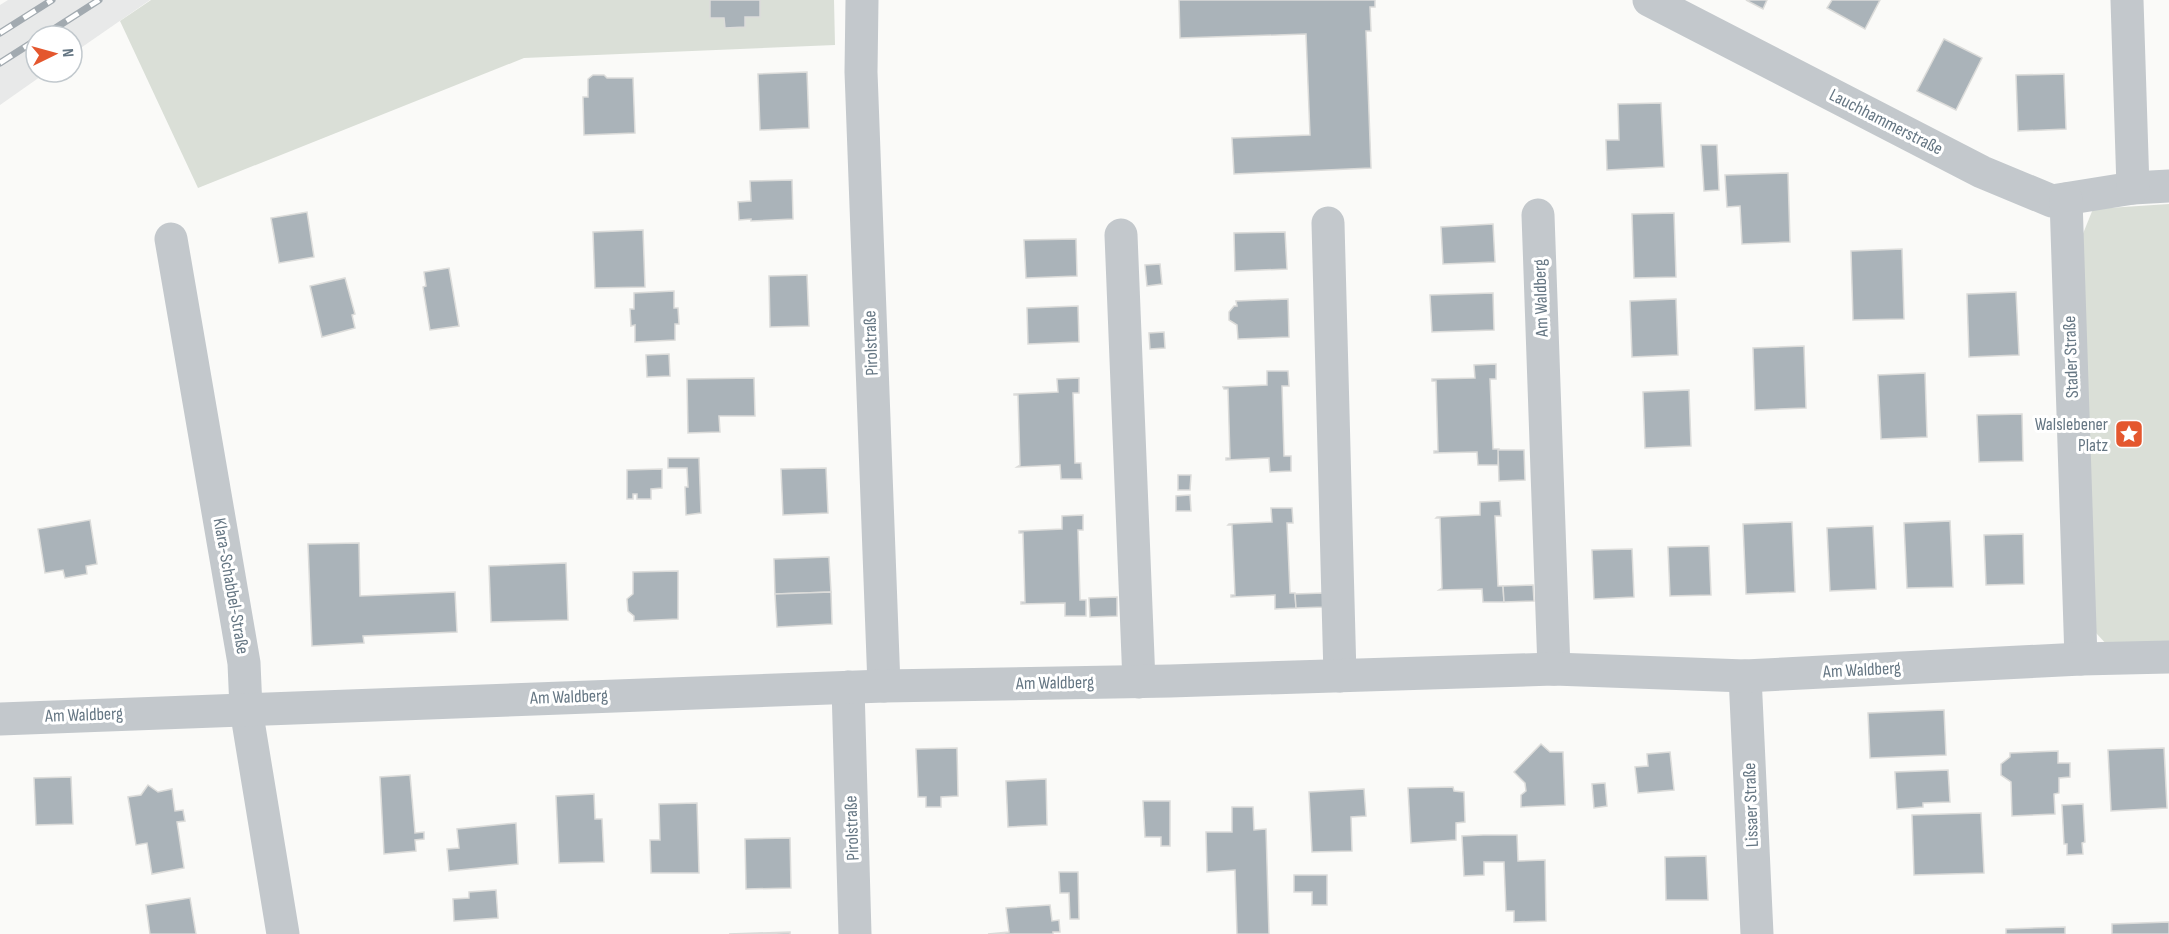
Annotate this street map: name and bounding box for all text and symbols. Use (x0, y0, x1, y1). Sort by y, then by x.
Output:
north arrow (24, 24, 84, 84)
text: N (58, 48, 77, 58)
street label: Lauchhammerstraße (1826, 84, 1946, 160)
street label: Am Waldberg (1529, 259, 1553, 338)
street label: Pirolstraße (859, 310, 883, 376)
street label: Stader Straße (2059, 315, 2083, 399)
place label: Walslebener Platz (2035, 414, 2109, 456)
place icon: Walslebener Platz (2113, 418, 2145, 450)
street label: Klara-Schabbel-Straße (209, 516, 253, 656)
street label: Am Waldberg (1821, 657, 1902, 683)
street label: Am Waldberg (1015, 672, 1094, 694)
street label: Am Waldberg (529, 685, 608, 709)
street label: Am Waldberg (44, 703, 123, 727)
street label: Lissaer Straße (1739, 762, 1763, 848)
street label: Pirolstraße (840, 795, 864, 861)

